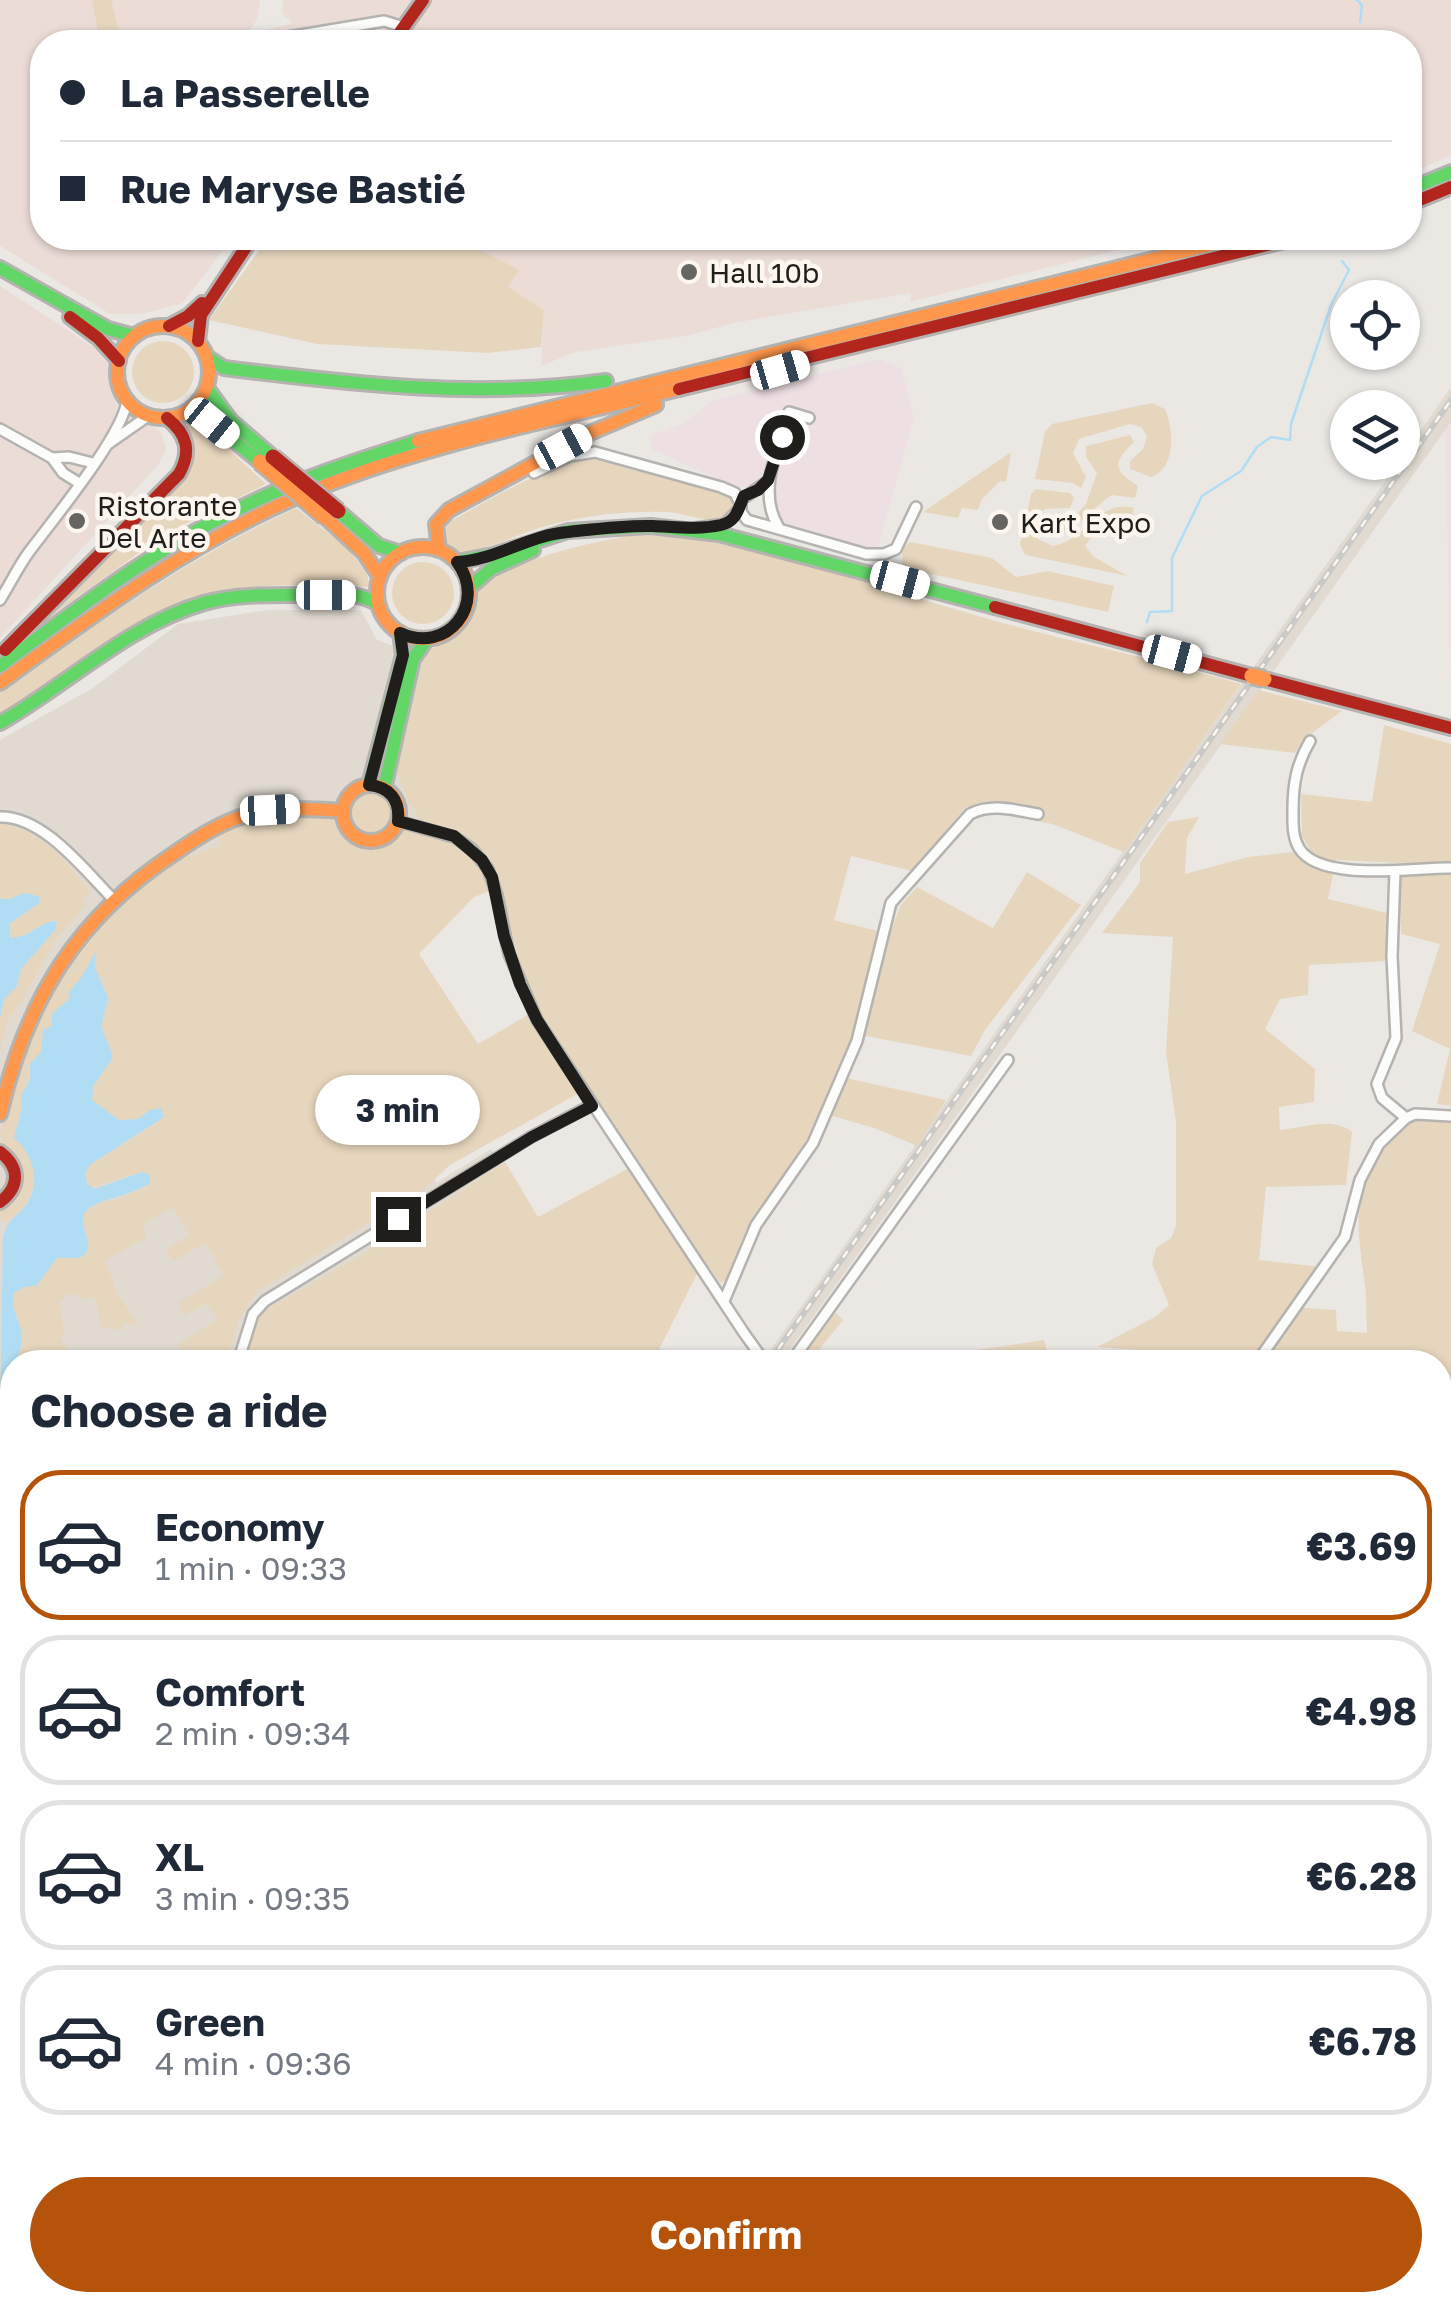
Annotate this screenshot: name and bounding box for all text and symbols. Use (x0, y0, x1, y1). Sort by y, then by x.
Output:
text: La Passerelle (120, 70, 370, 115)
text: Rue Maryse Bastié (120, 166, 466, 211)
place label: Hall 10b (709, 256, 819, 289)
marker: Hall 10b (678, 261, 700, 283)
map controls (1330, 280, 1420, 480)
button: locate (1330, 280, 1420, 370)
car (747, 347, 813, 393)
button: layers (1330, 390, 1420, 480)
car (179, 392, 245, 454)
route start (760, 415, 805, 460)
car (529, 420, 597, 474)
place label: Ristorante Del Arte (97, 489, 237, 554)
place label: Kart Expo (1020, 506, 1151, 539)
marker: Ristorante Del Arte (66, 510, 88, 532)
marker: Kart Expo (989, 511, 1011, 533)
car (867, 558, 933, 602)
car (296, 580, 356, 610)
car (1139, 632, 1205, 676)
car (239, 793, 301, 827)
callout: 3 min (316, 1074, 480, 1144)
text: 3 min (356, 1091, 439, 1129)
route end (376, 1197, 421, 1242)
text: Choose a ride (30, 1383, 328, 1437)
icon: car (35, 1500, 125, 1590)
text: Economy (155, 1504, 324, 1549)
text: €3.69 (1307, 1523, 1417, 1568)
text: 1 min · 09:33 (155, 1549, 347, 1587)
icon: car (35, 1665, 125, 1755)
text: Comfort (155, 1669, 305, 1714)
text: €4.98 (1306, 1688, 1417, 1733)
text: 2 min · 09:34 (155, 1714, 351, 1752)
icon: car (35, 1830, 125, 1920)
text: XL (155, 1834, 204, 1879)
text: €6.28 (1306, 1853, 1417, 1898)
text: 3 min · 09:35 (155, 1879, 350, 1917)
icon: car (35, 1995, 125, 2085)
text: Green (155, 1999, 265, 2044)
text: €6.78 (1309, 2018, 1417, 2063)
text: 4 min · 09:36 (155, 2044, 352, 2082)
button: Confirm (30, 2177, 1422, 2292)

